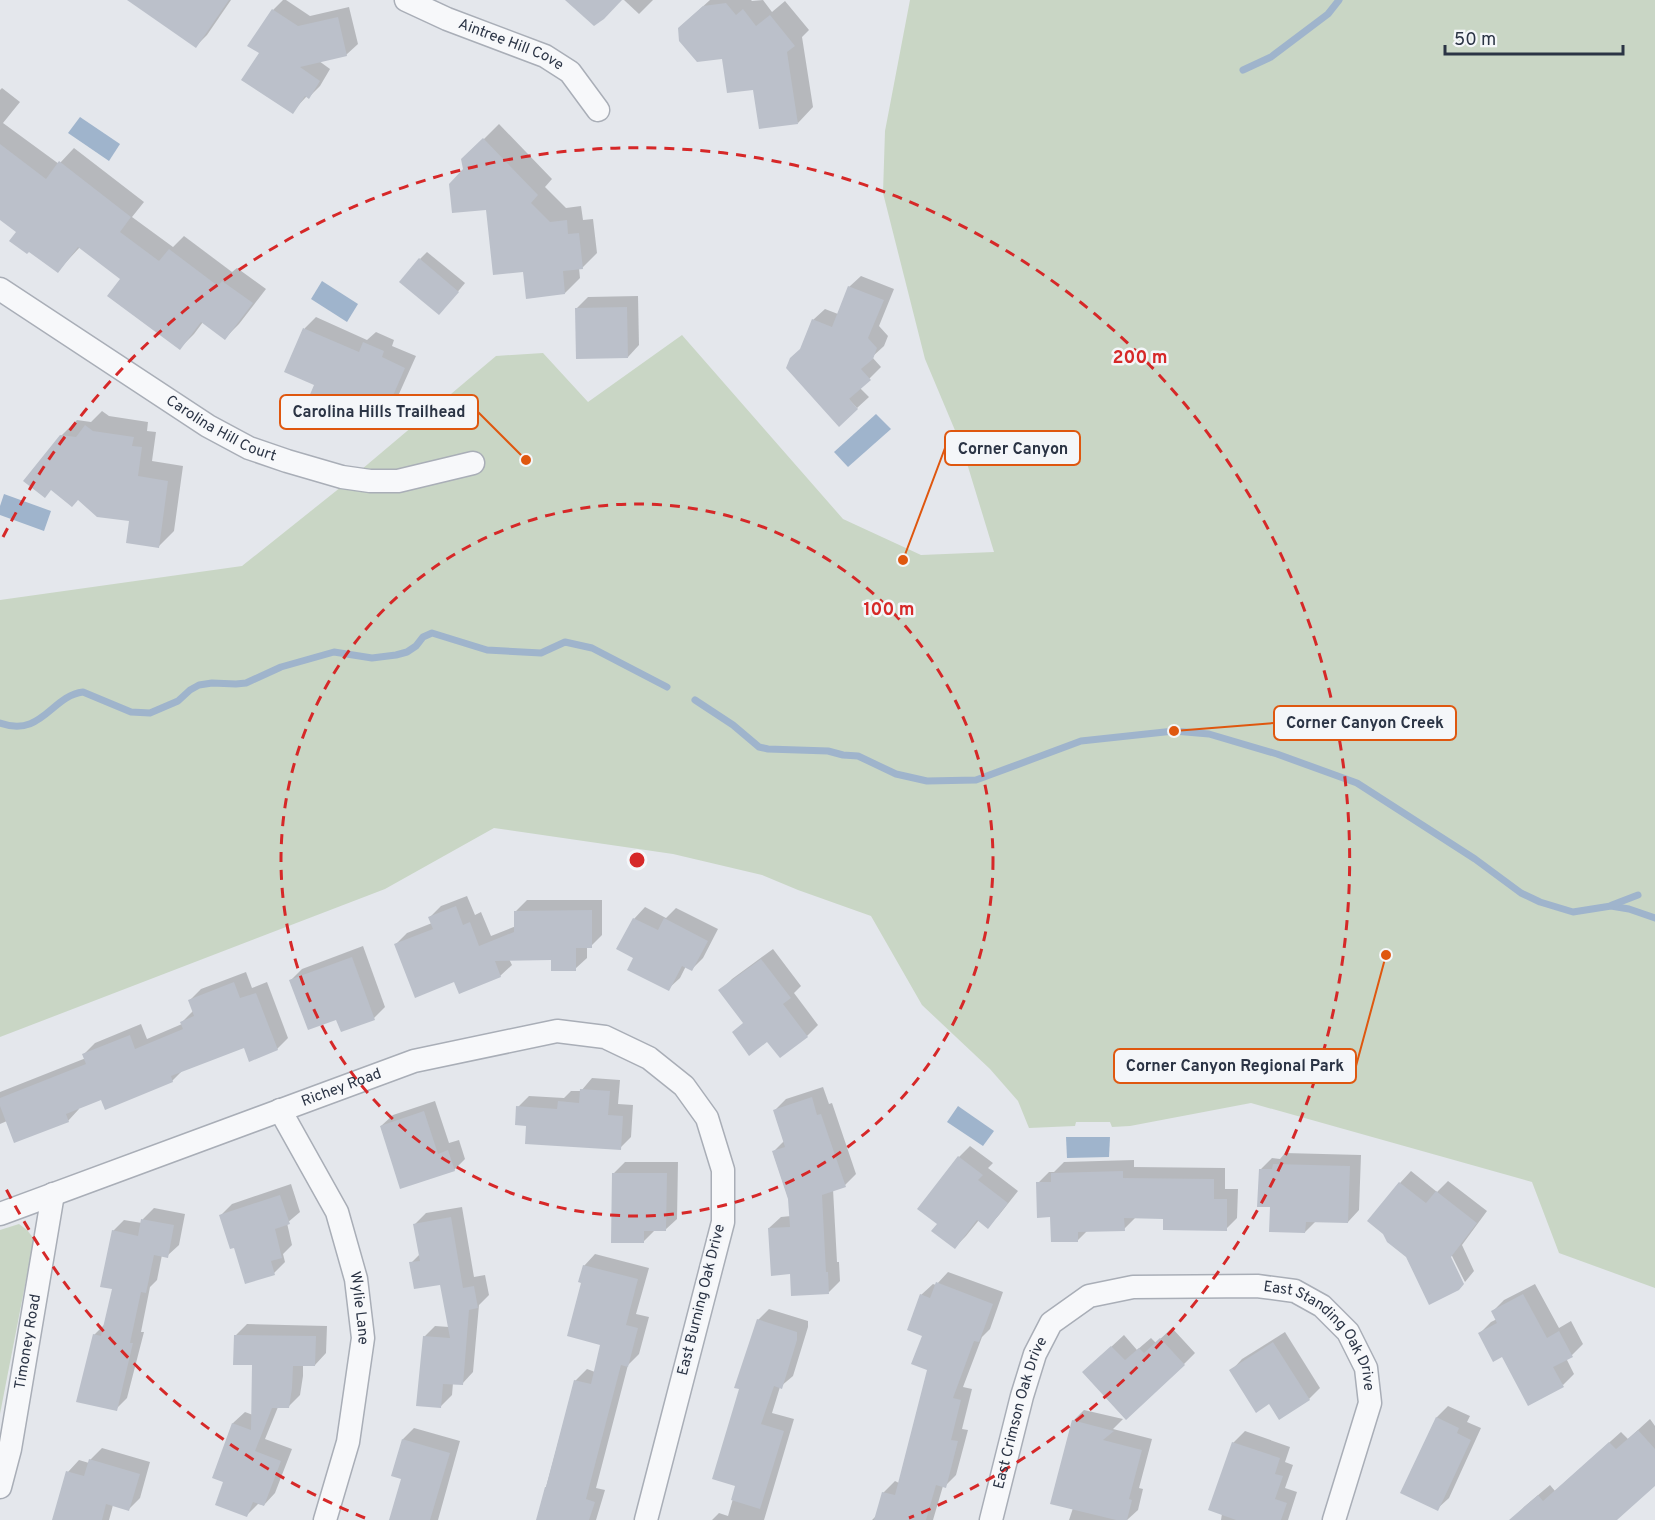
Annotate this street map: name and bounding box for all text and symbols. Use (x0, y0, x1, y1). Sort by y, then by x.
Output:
street label: Aintree Hill Cove (456, 15, 567, 75)
scale bar (1445, 18, 1624, 56)
text: 50 m (1454, 29, 1496, 52)
text: 200 m (1112, 347, 1168, 370)
street label: Carolina Hill Court (162, 391, 279, 466)
callout: Carolina Hills Trailhead (280, 395, 478, 429)
text: Carolina Hills Trailhead (292, 403, 466, 423)
callout: Corner Canyon (945, 431, 1080, 465)
text: Corner Canyon (958, 440, 1068, 460)
text: 100 m (863, 599, 915, 622)
callout: Corner Canyon Creek (1274, 706, 1456, 740)
text: Corner Canyon Creek (1286, 714, 1444, 734)
centre of rings (627, 850, 647, 870)
callout: Corner Canyon Regional Park (1114, 1049, 1356, 1083)
text: Corner Canyon Regional Park (1126, 1057, 1344, 1077)
street label: Richey Road (299, 1064, 384, 1111)
street label: East Burning Oak Drive (674, 1222, 730, 1378)
street label: Wylie Lane (345, 1270, 373, 1346)
street label: East Standing Oak Drive (1262, 1277, 1378, 1392)
street label: Timoney Road (11, 1293, 45, 1391)
street label: East Crimson Oak Drive (990, 1334, 1052, 1491)

